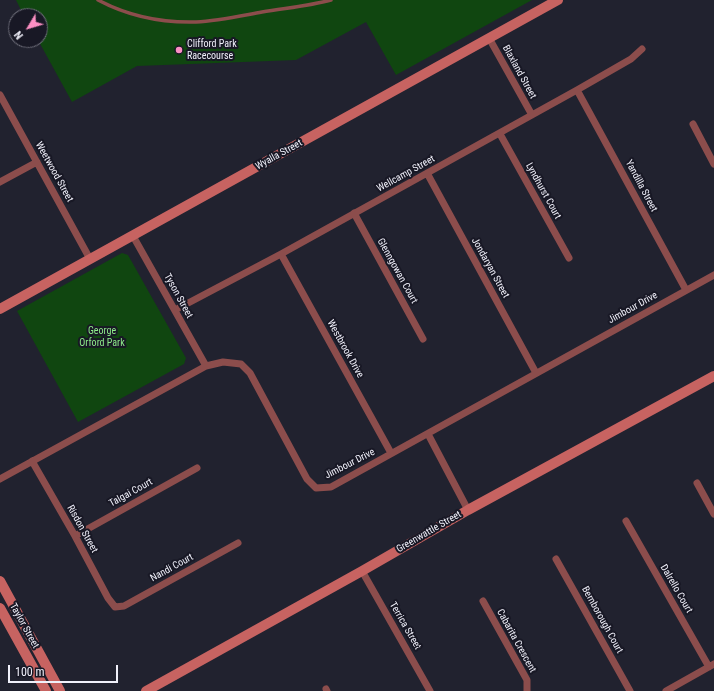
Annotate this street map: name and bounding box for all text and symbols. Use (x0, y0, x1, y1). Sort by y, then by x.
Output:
north arrow (8, 8, 48, 48)
text: N (12, 28, 26, 42)
place label: Clifford Park Racecourse (187, 38, 237, 62)
street label: Blaxland Street (499, 43, 539, 101)
marker: Clifford Park Racecourse (174, 45, 184, 55)
street label: Wyalla Street (254, 137, 304, 173)
street label: Weetwood Street (33, 140, 75, 204)
street label: Wellcamp Street (375, 153, 437, 195)
street label: Yandilla Street (622, 158, 660, 214)
street label: Lyndhurst Court (523, 161, 563, 221)
street label: Glenngowan Court (374, 236, 420, 306)
street label: Jondaryan Street (469, 236, 511, 300)
street label: Tyson Street (161, 272, 195, 320)
street label: Jimbour Drive (606, 289, 660, 327)
street label: Westbrook Drive (324, 318, 366, 380)
park label: George Orford Park (79, 325, 125, 348)
street label: Jimbour Drive (323, 446, 377, 482)
street label: Talgai Court (107, 476, 155, 510)
street label: Risdon Street (64, 503, 100, 555)
street label: Greenwattle Street (394, 509, 464, 555)
street label: Nandi Court (148, 551, 196, 585)
street label: Dalrello Court (657, 563, 695, 615)
street label: Bernborough Court (579, 584, 625, 656)
street label: Terrica Street (387, 600, 423, 652)
street label: Taylor Street (7, 601, 41, 651)
street label: Cabarita Crescent (494, 607, 538, 675)
scale bar (10, 657, 120, 683)
text: 100 m (15, 665, 45, 679)

